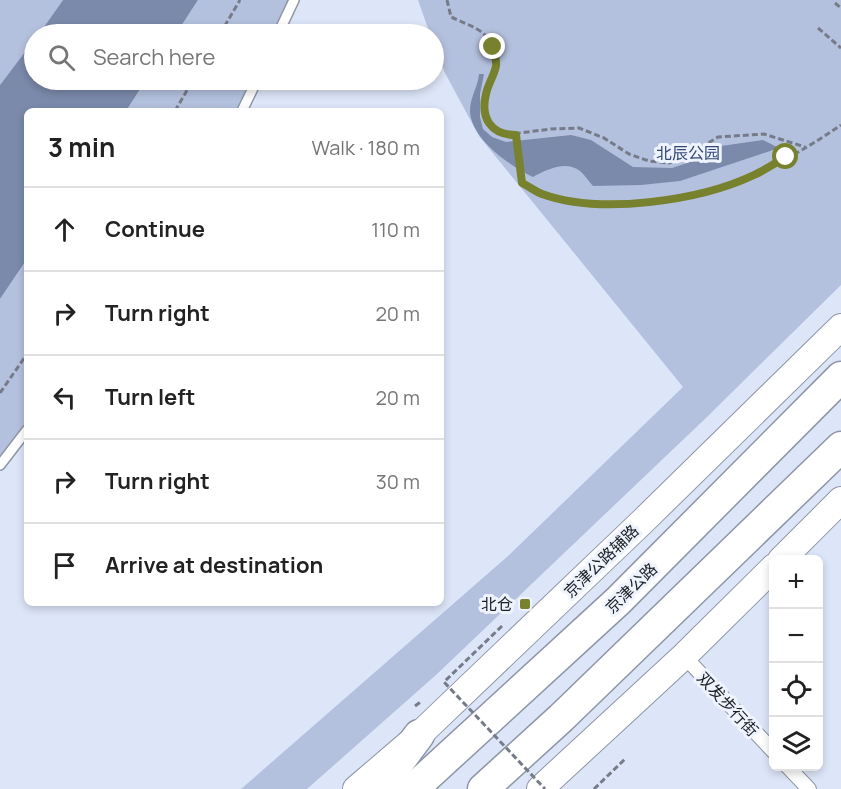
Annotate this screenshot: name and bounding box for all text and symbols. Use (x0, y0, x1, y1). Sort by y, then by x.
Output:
search box (24, 24, 444, 90)
route end (479, 33, 505, 59)
icon: search (45, 41, 78, 74)
text: Search here (93, 42, 215, 72)
text: 3 min (48, 129, 115, 165)
text: Walk · 180 m (311, 134, 420, 161)
park label: 北辰公园 (656, 142, 720, 164)
route start (772, 143, 798, 169)
icon: ahead (48, 213, 81, 246)
text: Continue (105, 214, 205, 244)
text: 110 m (371, 216, 420, 243)
icon: right (48, 297, 81, 330)
text: Turn right (105, 298, 210, 328)
text: 20 m (375, 300, 420, 327)
icon: left (48, 381, 81, 414)
text: Turn left (105, 382, 195, 412)
text: 20 m (375, 384, 420, 411)
icon: right (48, 465, 81, 498)
text: Turn right (105, 466, 210, 496)
text: 30 m (376, 468, 420, 495)
street label: 京津公路辅路 (560, 521, 642, 601)
icon: arrive (48, 549, 81, 582)
text: Arrive at destination (105, 550, 323, 580)
map controls (769, 555, 823, 771)
button: + (769, 555, 823, 609)
street label: 京津公路 (601, 559, 661, 617)
place label: 北仓 (481, 593, 513, 615)
marker: 北仓 (518, 597, 532, 611)
button: − (769, 609, 823, 663)
button: locate (769, 663, 823, 717)
street label: 双发步行街 (693, 667, 763, 741)
button: layers (769, 717, 823, 771)

